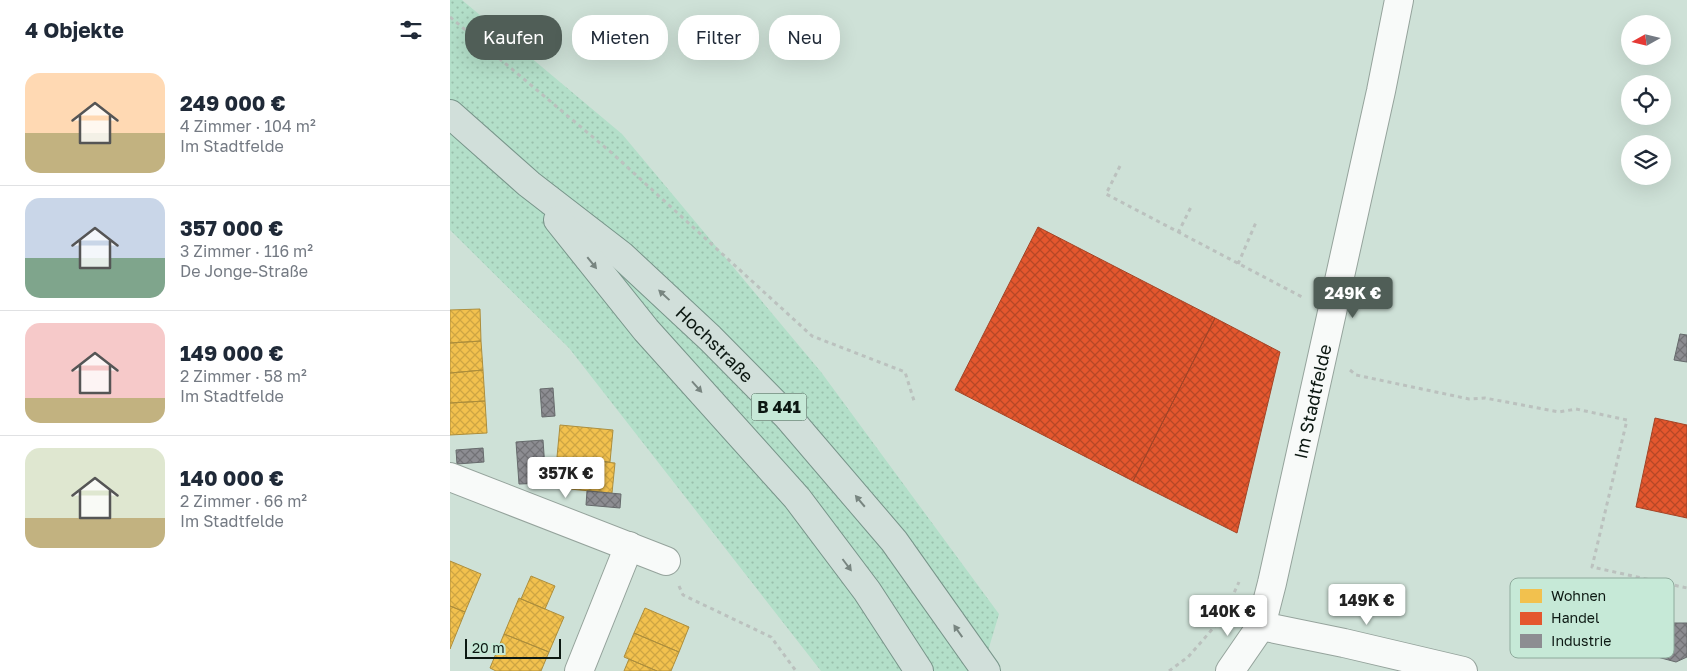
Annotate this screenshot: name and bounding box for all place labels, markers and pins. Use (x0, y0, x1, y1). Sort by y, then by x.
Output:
pin: 249K € (1312, 276, 1394, 319)
pin: 357K € (525, 456, 607, 499)
pin: 149K € (1326, 584, 1408, 626)
pin: 140K € (1187, 594, 1269, 637)

